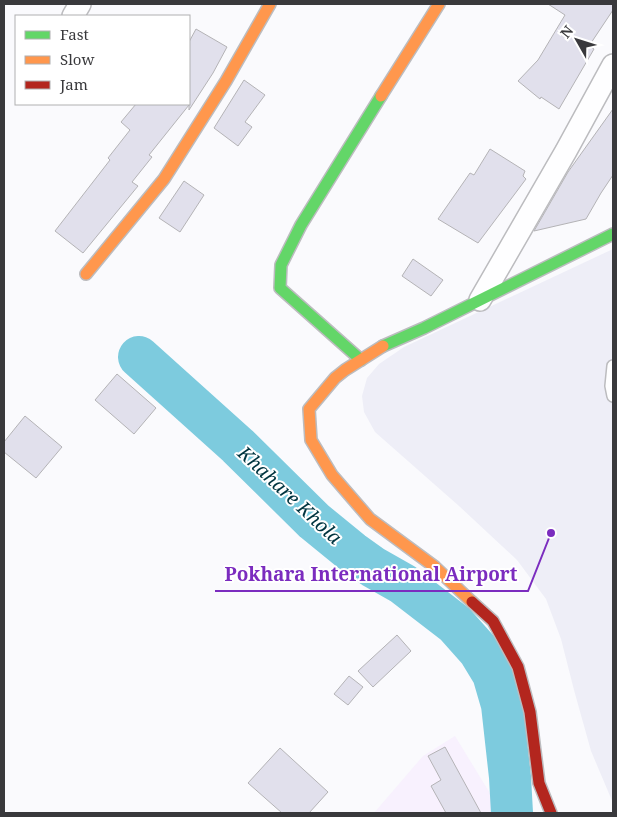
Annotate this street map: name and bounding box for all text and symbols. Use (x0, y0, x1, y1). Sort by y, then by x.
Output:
legend (15, 15, 190, 105)
north arrow (552, 15, 602, 65)
text: N (556, 21, 577, 42)
text: Fast (60, 24, 89, 44)
text: Slow (60, 49, 94, 69)
text: Jam (59, 74, 88, 94)
water label: Khahare Khola (232, 439, 348, 550)
callout: Pokhara International Airport (215, 557, 528, 591)
text: Pokhara International Airport (225, 561, 518, 587)

